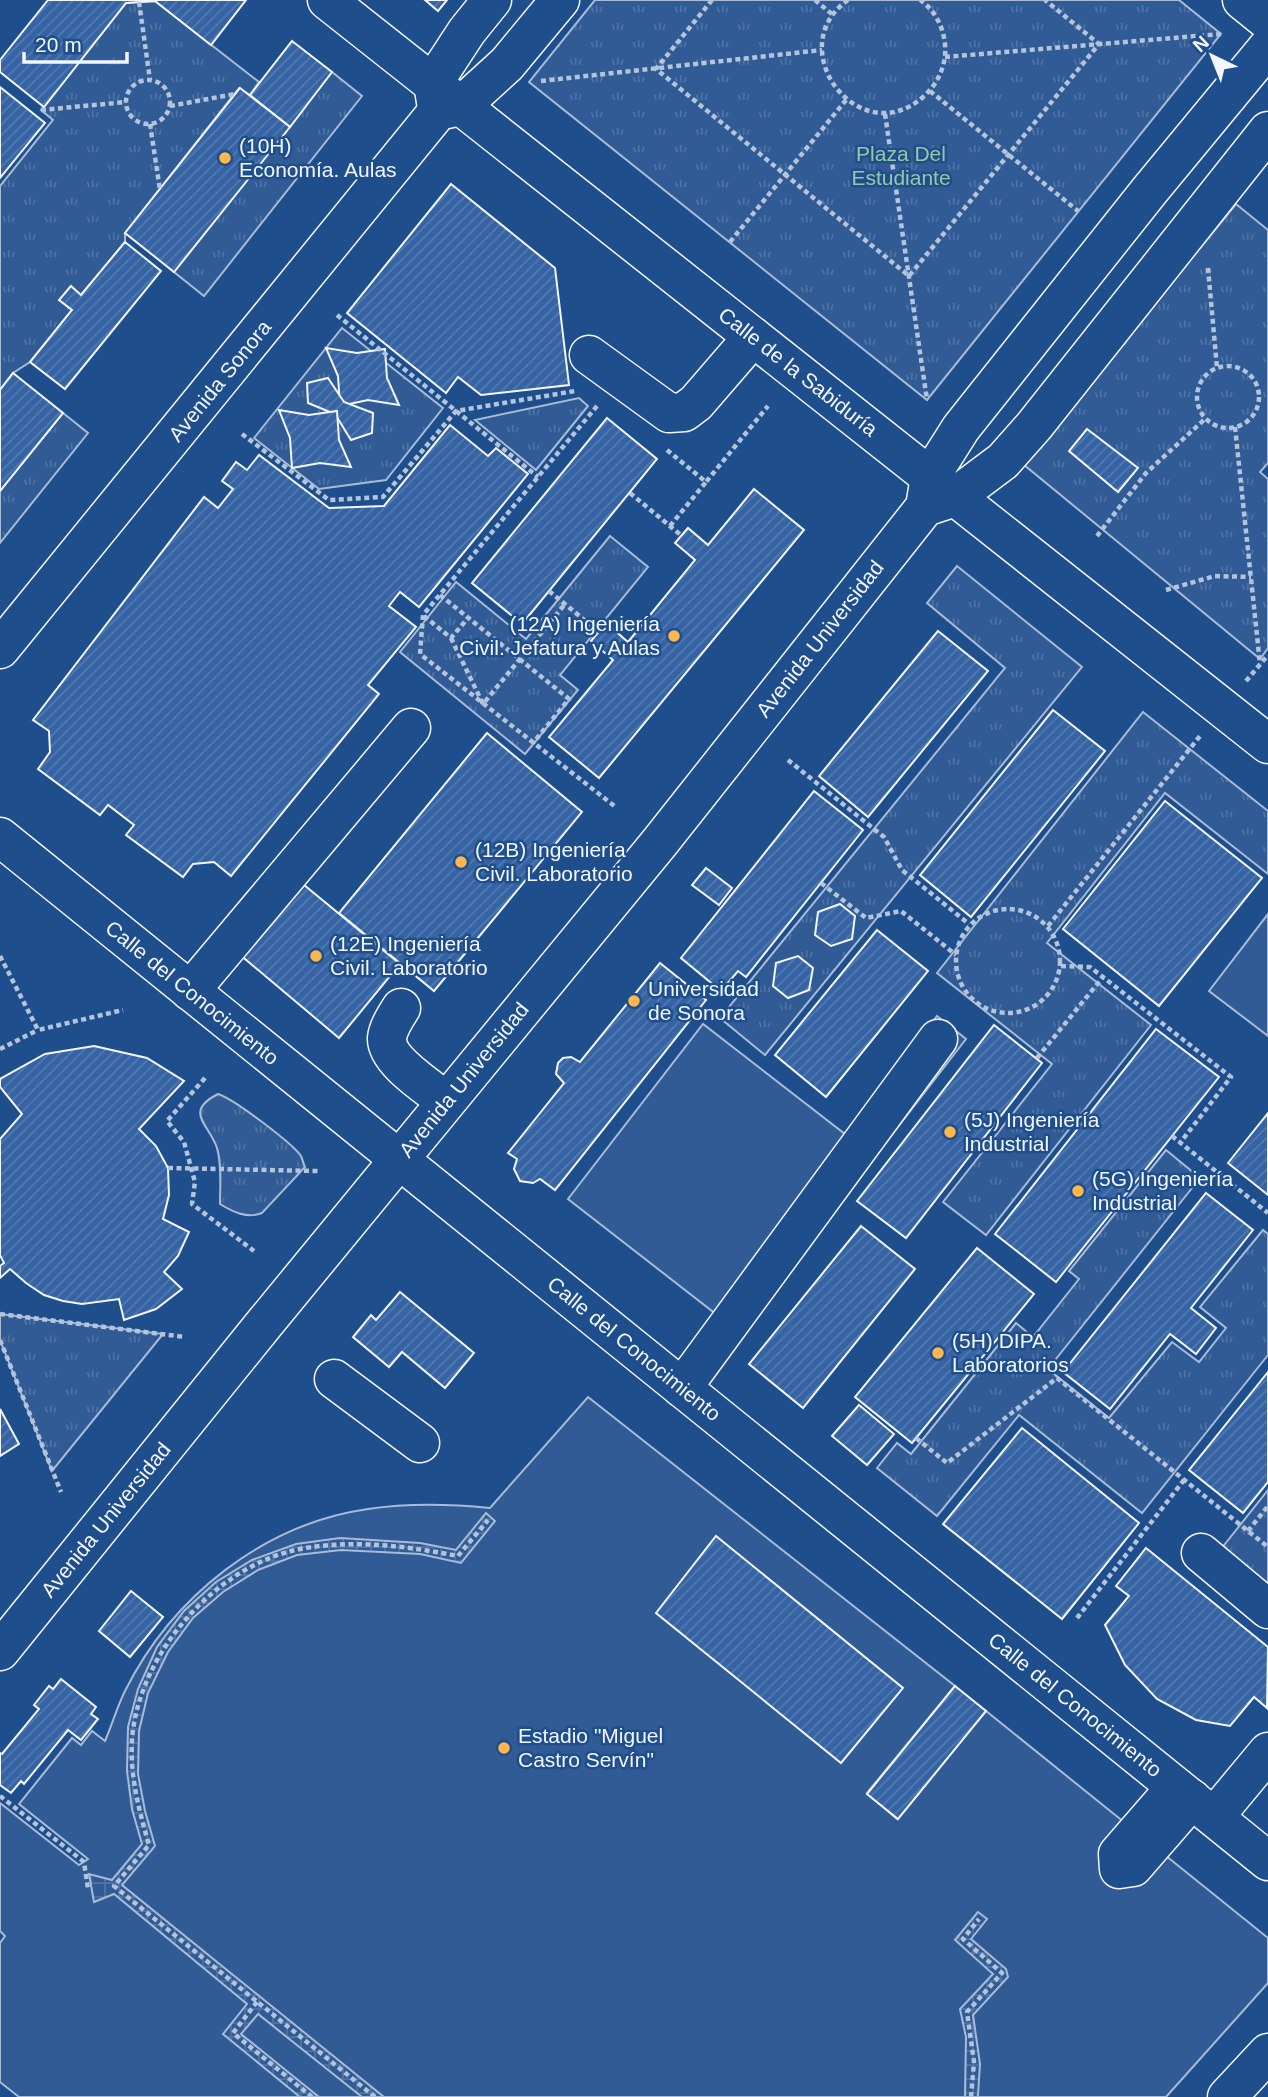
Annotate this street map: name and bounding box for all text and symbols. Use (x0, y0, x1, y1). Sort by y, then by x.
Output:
scale bar (24, 21, 128, 65)
north arrow (1177, 21, 1247, 91)
text: N (1189, 32, 1213, 56)
text: 20 m (35, 33, 82, 56)
place label: (10H) Economía. Aulas (239, 134, 397, 181)
park label: Plaza Del Estudiante (851, 142, 951, 189)
marker: (10H) Economía. Aulas (217, 150, 233, 166)
street label: Calle de la Sabiduría (714, 303, 882, 441)
street label: Avenida Sonora (164, 315, 276, 446)
street label: Avenida Universidad (751, 556, 888, 722)
place label: (12A) Ingeniería Civil. Jefatura y Aulas (459, 612, 660, 659)
marker: (12A) Ingeniería Civil. Jefatura y Aulas (666, 628, 682, 644)
place label: (12B) Ingeniería Civil. Laboratorio (475, 838, 633, 885)
marker: (12B) Ingeniería Civil. Laboratorio (453, 854, 469, 870)
street label: Calle del Conocimiento (101, 916, 283, 1070)
place label: (12E) Ingeniería Civil. Laboratorio (330, 932, 488, 979)
marker: (12E) Ingeniería Civil. Laboratorio (308, 948, 324, 964)
place label: Universidad de Sonora (648, 977, 759, 1024)
marker: Universidad de Sonora (626, 993, 642, 1009)
street label: Avenida Universidad (394, 998, 533, 1162)
place label: (5J) Ingeniería Industrial (964, 1108, 1100, 1155)
marker: (5J) Ingeniería Industrial (942, 1124, 958, 1140)
place label: (5G) Ingeniería Industrial (1092, 1167, 1234, 1214)
marker: (5G) Ingeniería Industrial (1070, 1183, 1086, 1199)
street label: Calle del Conocimiento (543, 1272, 725, 1426)
place label: (5H) DIPA. Laboratorios (952, 1329, 1069, 1376)
marker: (5H) DIPA. Laboratorios (930, 1345, 946, 1361)
street label: Avenida Universidad (36, 1438, 175, 1602)
street label: Calle del Conocimiento (984, 1628, 1166, 1782)
place label: Estadio "Miguel Castro Servín" (518, 1724, 663, 1771)
marker: Estadio "Miguel Castro Servín" (496, 1740, 512, 1756)

